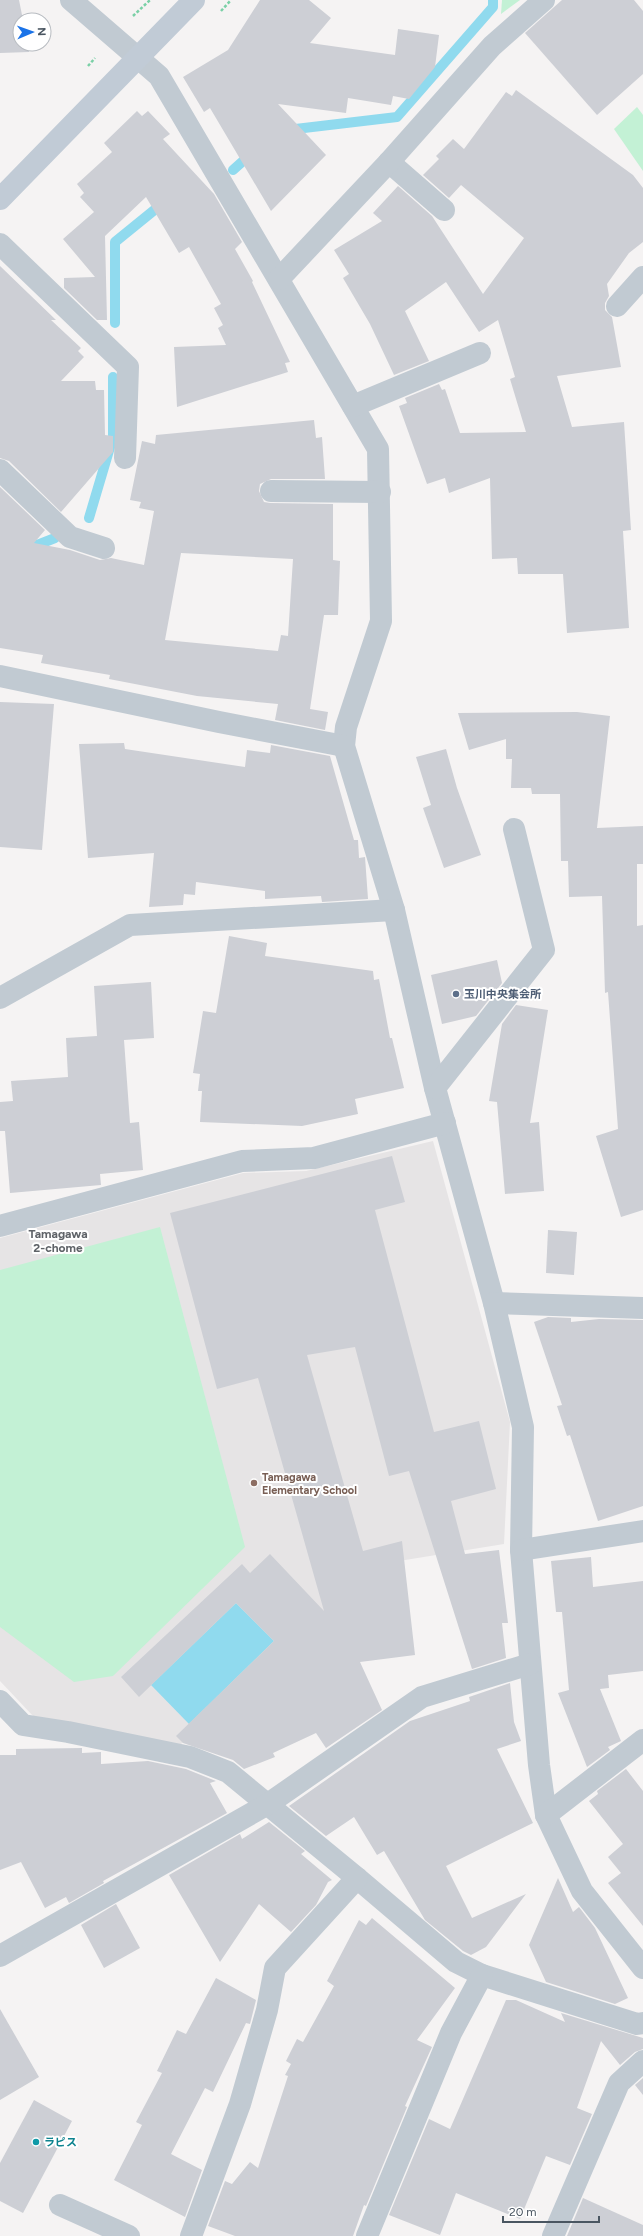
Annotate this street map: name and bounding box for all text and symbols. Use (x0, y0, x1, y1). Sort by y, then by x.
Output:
north arrow (12, 12, 52, 52)
text: N (35, 27, 48, 36)
place label: 玉川中央集会所 (464, 988, 541, 1001)
marker: 玉川中央集会所 (451, 989, 461, 999)
district label: Tamagawa 2-chome (28, 1227, 88, 1255)
place label: Tamagawa Elementary School (262, 1471, 357, 1497)
marker: Tamagawa Elementary School (249, 1478, 259, 1488)
place label: ラピス (44, 2136, 77, 2149)
marker: ラピス (31, 2137, 41, 2147)
scale bar (503, 2198, 599, 2224)
text: 20 m (509, 2205, 537, 2219)

